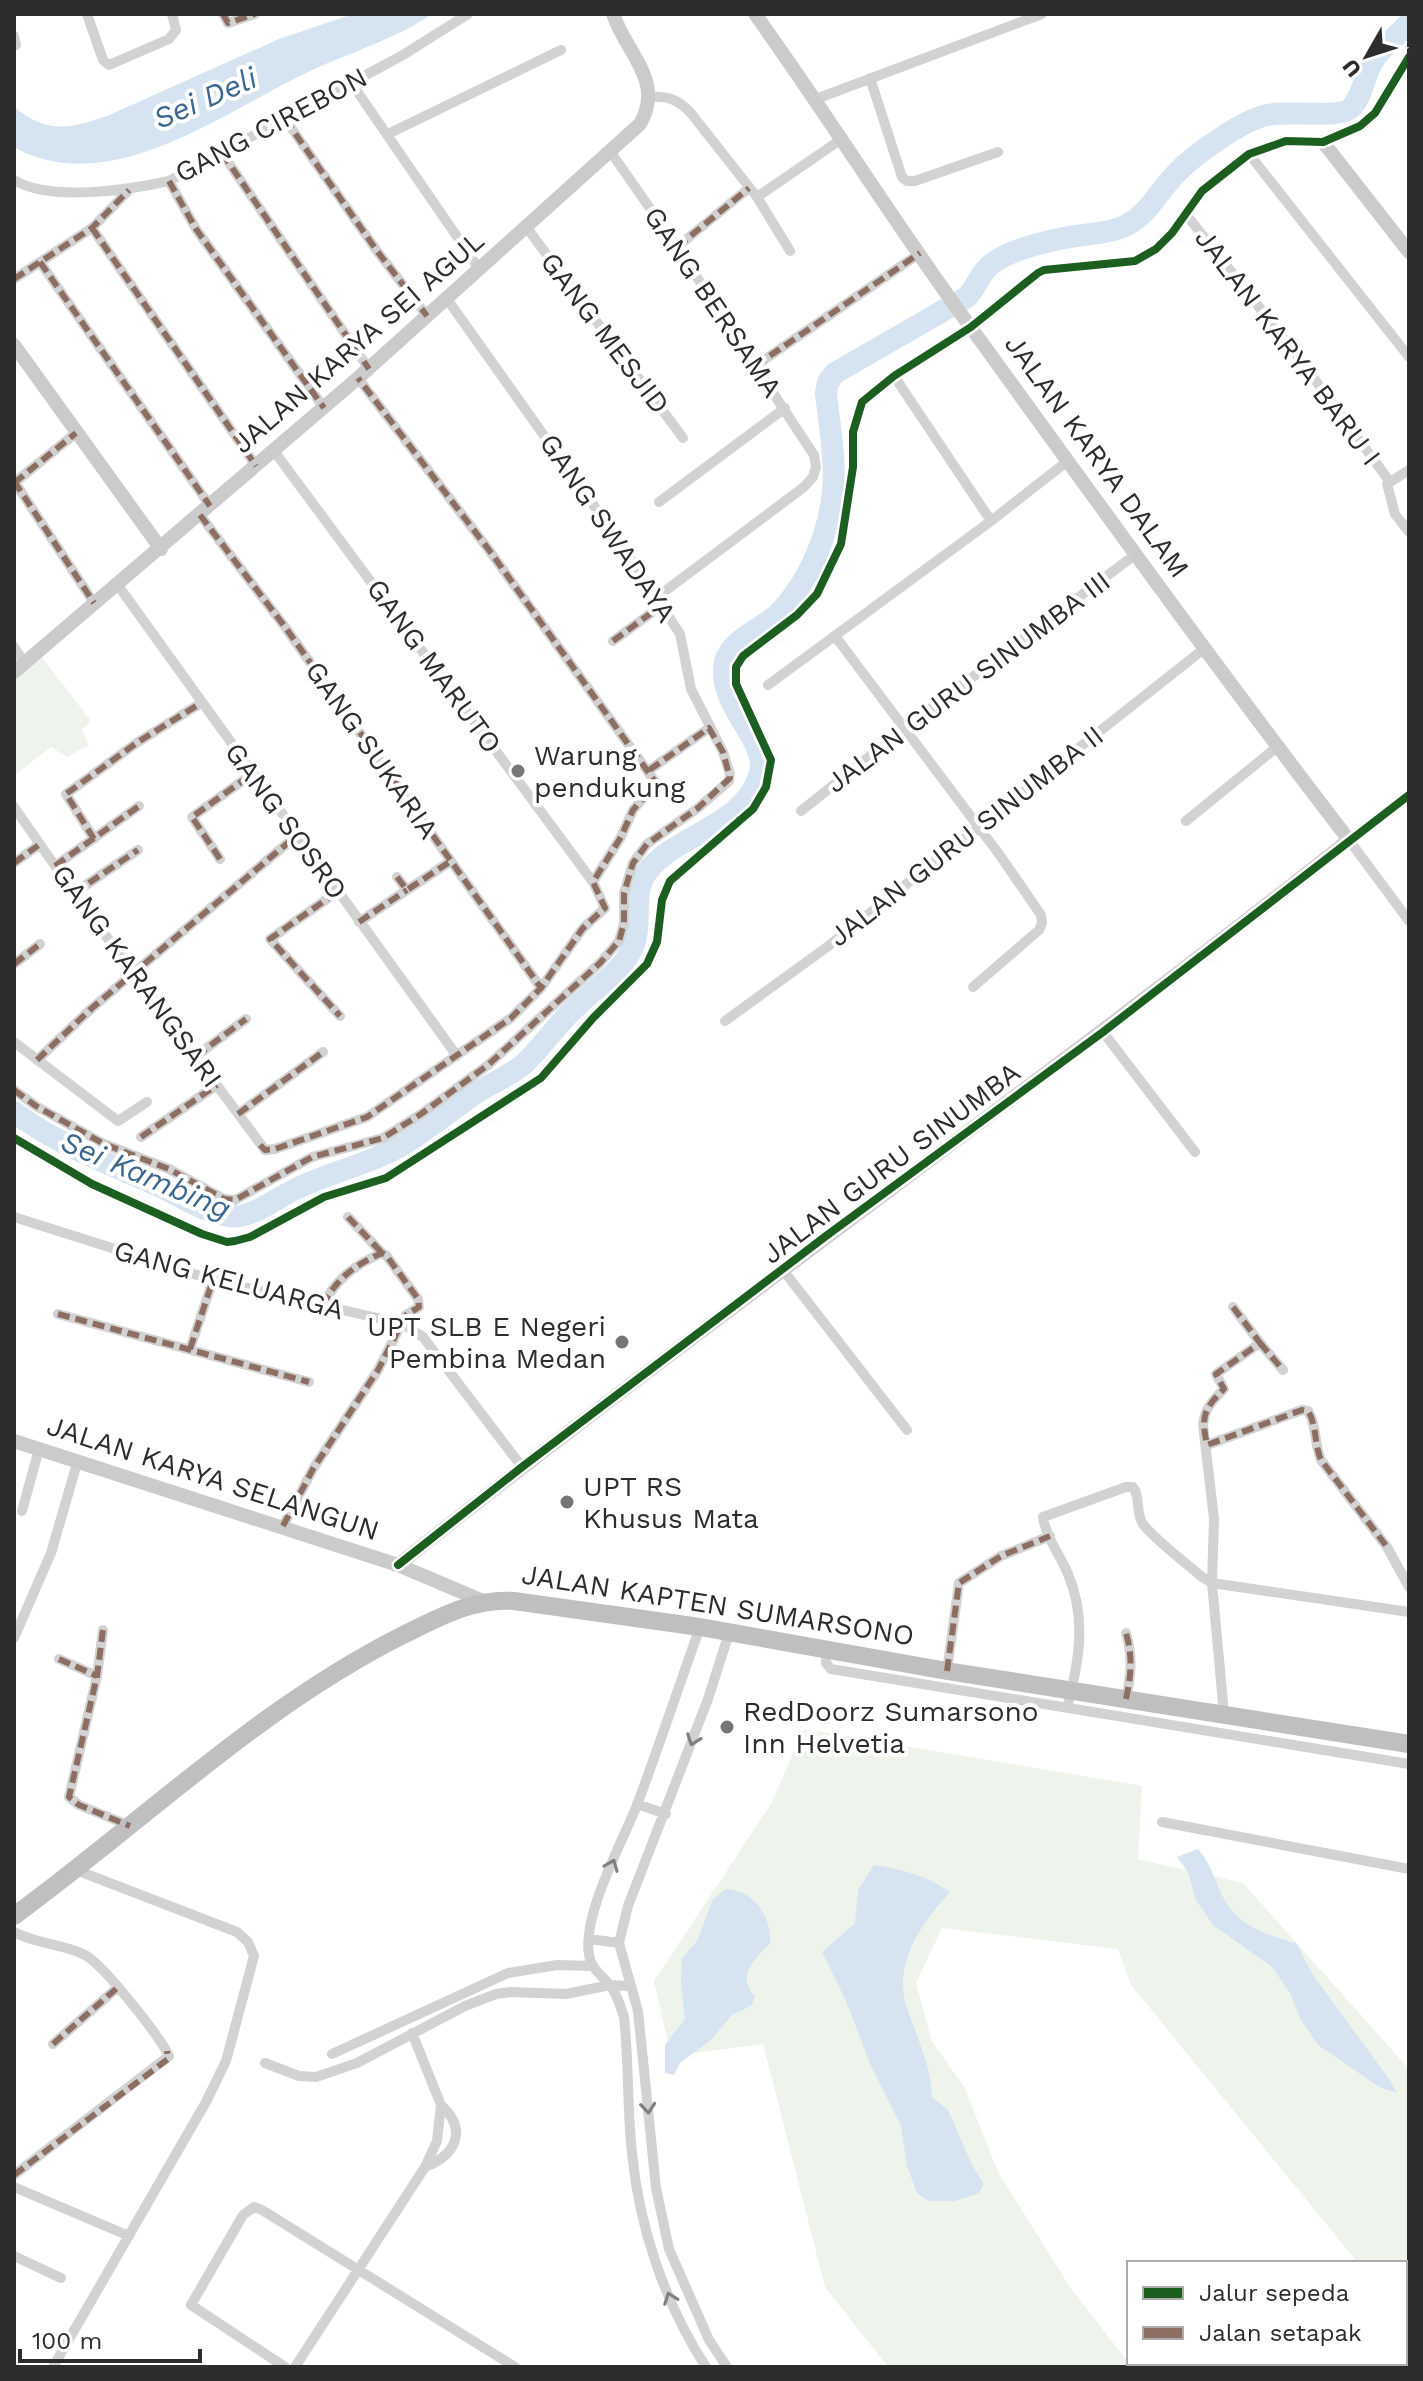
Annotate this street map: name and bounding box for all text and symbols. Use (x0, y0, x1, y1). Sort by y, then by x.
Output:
north arrow (1327, 16, 1407, 96)
text: U (1337, 54, 1366, 82)
water label: Sei Deli (148, 59, 263, 136)
street label: GANG CIREBON (169, 60, 373, 190)
street label: GANG BERSAMA (637, 201, 789, 403)
street label: JALAN KARYA BARU I (1188, 222, 1388, 472)
street label: JALAN KARYA SEI AGUL (226, 224, 490, 460)
street label: GANG MESJID (534, 246, 676, 420)
street label: JALAN KARYA DALAM (998, 328, 1196, 584)
street label: GANG SWADAYA (533, 428, 683, 628)
street label: JALAN GURU SINUMBA III (819, 564, 1117, 800)
street label: GANG MARUTO (360, 572, 508, 760)
street label: GANG SUKARIA (299, 655, 445, 845)
street label: JALAN GURU SINUMBA II (822, 719, 1110, 953)
street label: GANG SOSRO (218, 736, 354, 906)
place label: Warung pendukung (534, 739, 685, 804)
marker: Warung pendukung (509, 762, 527, 780)
street label: GANG KARANGSARI (45, 858, 229, 1094)
street label: JALAN GURU SINUMBA (756, 1055, 1026, 1271)
water label: Sei Kambing (56, 1124, 236, 1226)
street label: GANG KELUARGA (110, 1233, 348, 1327)
place label: UPT SLB E Negeri Pembina Medan (367, 1310, 606, 1375)
marker: UPT SLB E Negeri Pembina Medan (613, 1333, 631, 1351)
street label: JALAN KARYA SELANGUN (43, 1409, 383, 1547)
place label: UPT RS Khusus Mata (583, 1470, 759, 1535)
marker: UPT RS Khusus Mata (558, 1493, 576, 1511)
street label: JALAN KAPTEN SUMARSONO (519, 1558, 917, 1652)
place label: RedDoorz Sumarsono Inn Helvetia (743, 1695, 1039, 1760)
marker: RedDoorz Sumarsono Inn Helvetia (718, 1718, 736, 1736)
one-way arrow (686, 1732, 703, 1746)
one-way arrow (602, 1859, 619, 1873)
one-way arrow (640, 2102, 657, 2115)
legend (1127, 2261, 1407, 2365)
text: Jalur sepeda (1199, 2279, 1349, 2307)
one-way arrow (664, 2292, 680, 2306)
scale bar (20, 2313, 200, 2363)
text: Jalan setapak (1199, 2319, 1362, 2347)
text: 100 m (32, 2327, 102, 2355)

